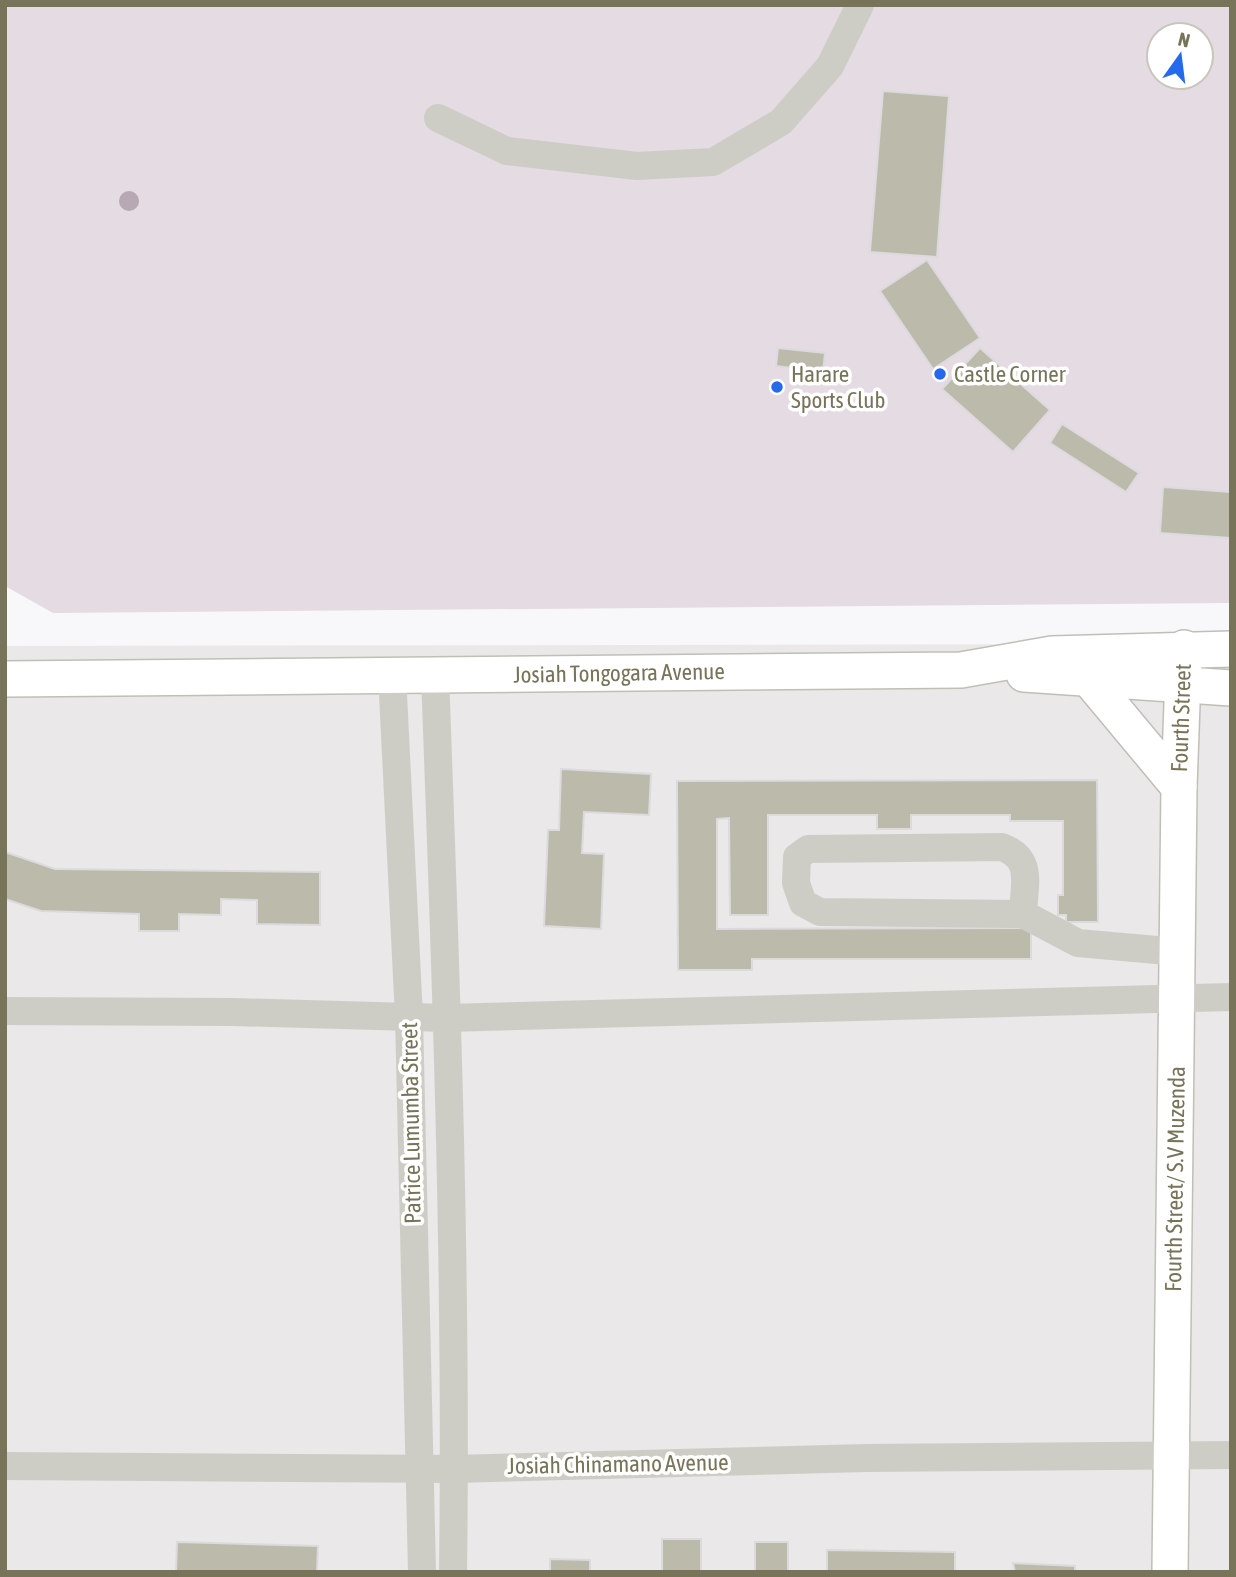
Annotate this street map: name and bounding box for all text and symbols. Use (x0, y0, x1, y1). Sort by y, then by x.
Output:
north arrow (1145, 21, 1215, 91)
text: N (1176, 27, 1192, 52)
place label: Harare Sports Club (791, 361, 885, 413)
place label: Castle Corner (954, 361, 1067, 387)
marker: Castle Corner (932, 366, 948, 382)
marker: Harare Sports Club (769, 379, 785, 395)
street label: Josiah Tongogara Avenue (513, 658, 725, 688)
street label: Fourth Street (1166, 663, 1196, 773)
street label: Patrice Lumumba Street (396, 1022, 426, 1224)
street label: Fourth Street/ S.V Muzenda (1160, 1066, 1190, 1292)
street label: Josiah Chinamano Avenue (507, 1449, 729, 1479)

